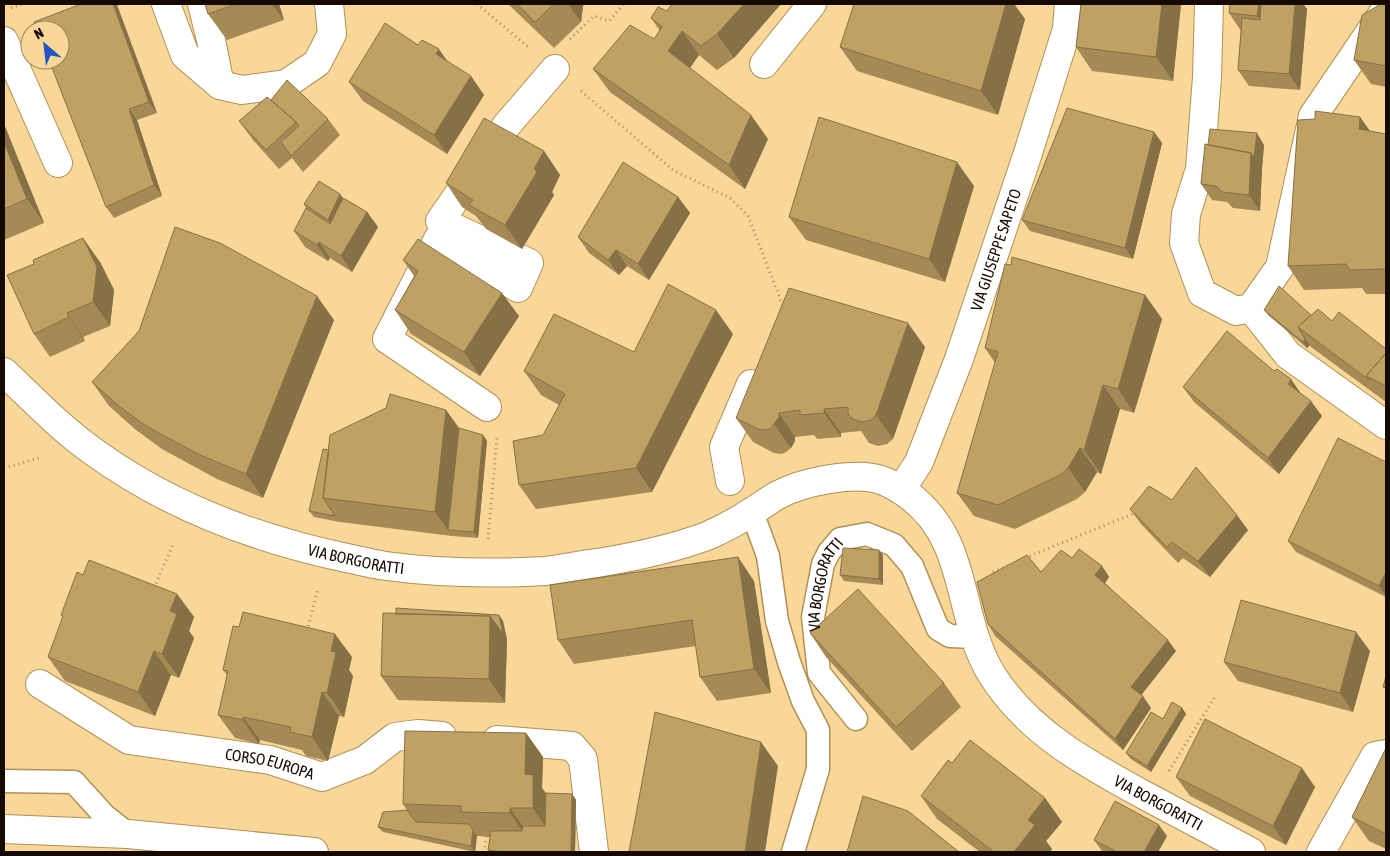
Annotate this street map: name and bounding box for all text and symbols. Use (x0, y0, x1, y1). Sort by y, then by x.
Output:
north arrow (20, 20, 70, 70)
text: N (31, 25, 46, 43)
street label: VIA GIUSEPPE SAPETO (967, 186, 1024, 313)
street label: VIA BORGORATTI (804, 534, 846, 632)
street label: VIA BORGORATTI (306, 540, 405, 577)
street label: CORSO EUROPA (224, 745, 317, 783)
street label: VIA BORGORATTI (1111, 771, 1206, 834)

